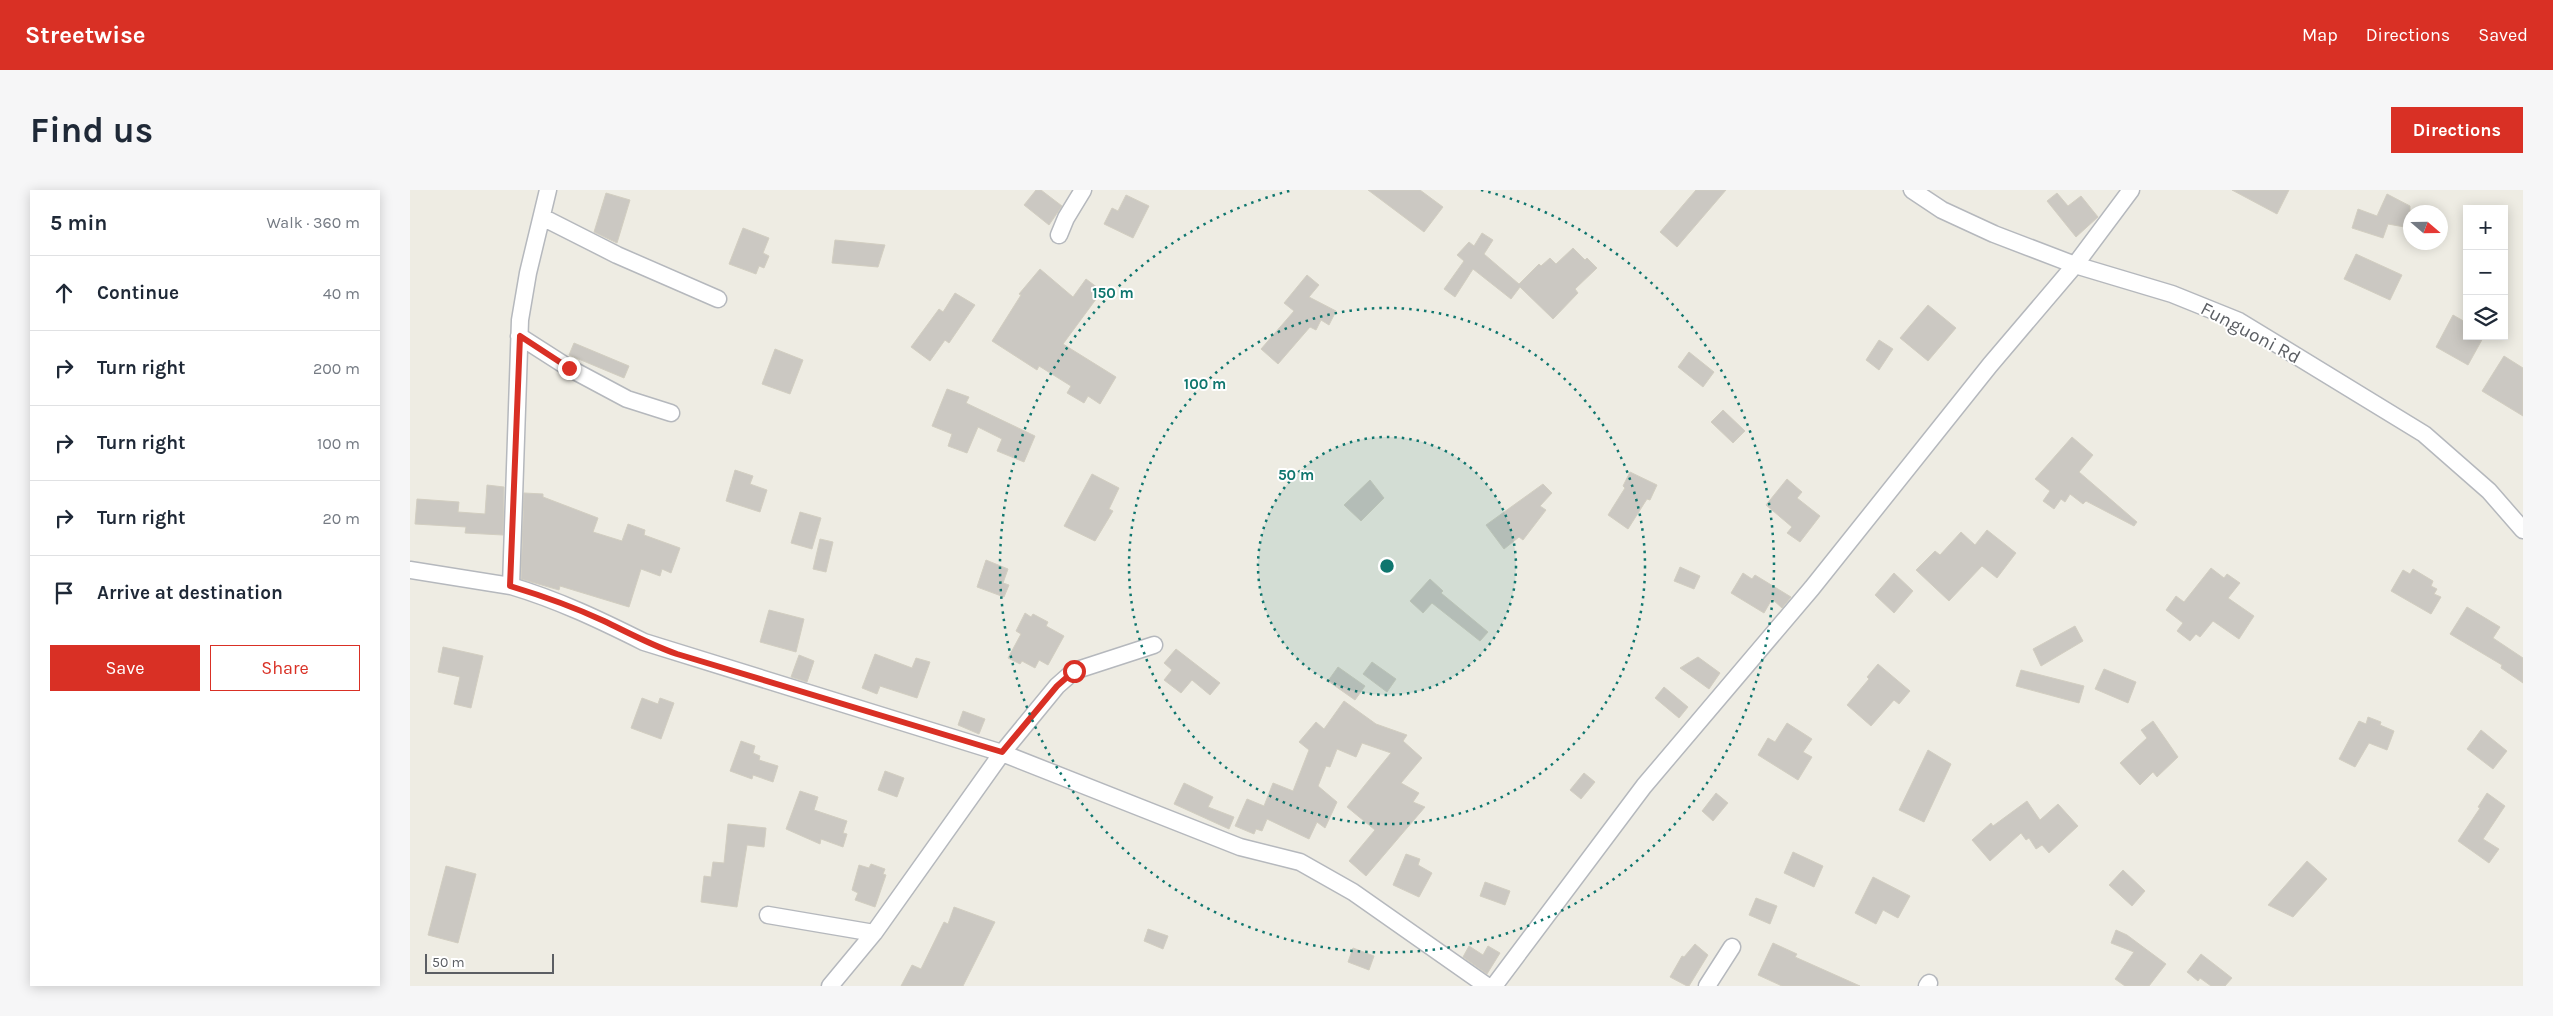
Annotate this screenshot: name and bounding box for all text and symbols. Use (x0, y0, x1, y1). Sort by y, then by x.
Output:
text: Streetwise (25, 21, 146, 49)
text: Map (2302, 24, 2338, 46)
text: Directions (2366, 24, 2450, 46)
text: Saved (2478, 24, 2528, 46)
button: Directions (2391, 107, 2523, 153)
text: Find us (30, 110, 153, 151)
north arrow (2403, 205, 2448, 250)
map controls (2463, 205, 2508, 340)
button: + (2463, 205, 2508, 250)
text: 5 min (50, 211, 107, 235)
text: Walk · 360 m (267, 213, 360, 232)
button: − (2463, 250, 2508, 295)
icon: ahead (50, 279, 78, 307)
text: Continue (97, 282, 179, 304)
text: 40 m (323, 284, 360, 303)
text: 150 m (1092, 284, 1134, 302)
button: layers (2463, 295, 2508, 340)
street label: Funguoni Rd (2197, 297, 2304, 368)
icon: right (50, 354, 78, 382)
text: Turn right (97, 357, 186, 379)
route end (558, 357, 581, 380)
text: 200 m (313, 359, 360, 378)
text: 100 m (1184, 375, 1226, 393)
icon: right (50, 429, 78, 457)
text: Turn right (97, 432, 186, 454)
text: 100 m (317, 434, 360, 453)
text: 50 m (1278, 466, 1314, 484)
icon: right (50, 504, 78, 532)
text: Turn right (97, 507, 186, 529)
text: 20 m (322, 509, 360, 528)
centre of rings (1378, 557, 1396, 575)
icon: arrive (50, 579, 78, 607)
text: Arrive at destination (97, 582, 283, 604)
button: Save (50, 645, 200, 691)
button: Share (210, 645, 360, 691)
route start (1063, 660, 1086, 683)
scale bar (425, 951, 554, 974)
text: 50 m (432, 954, 465, 971)

